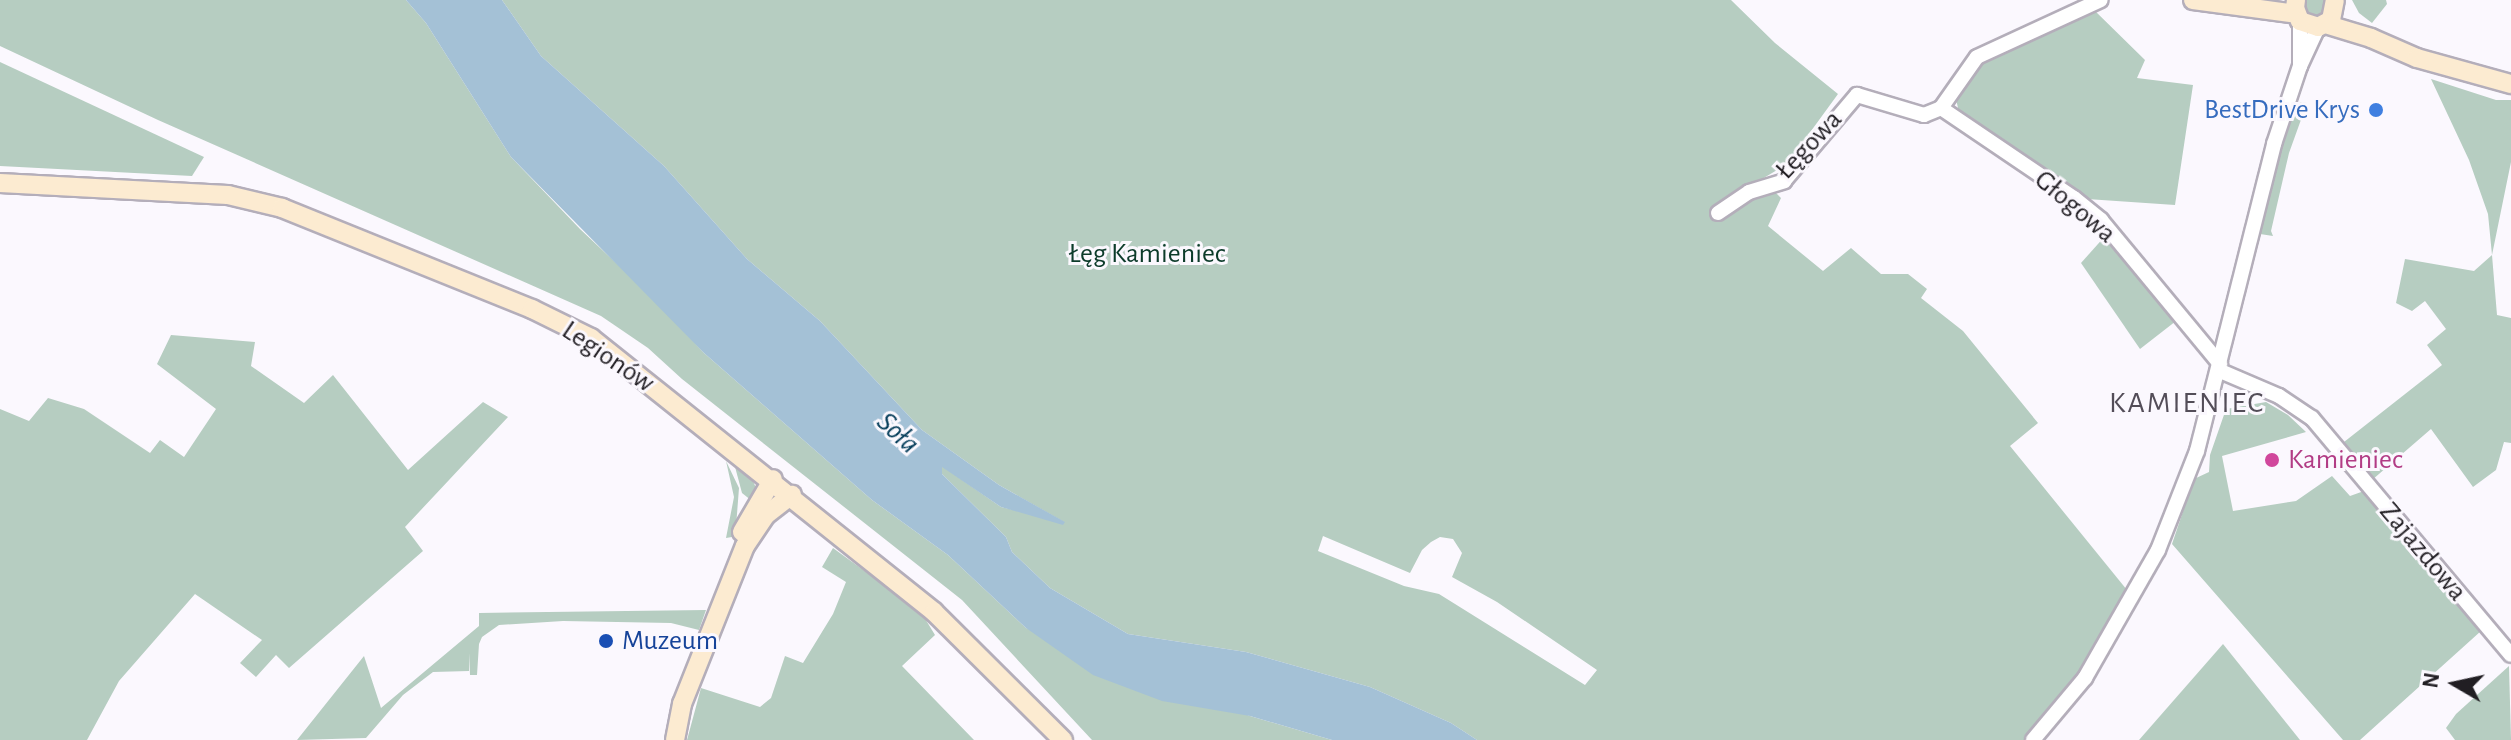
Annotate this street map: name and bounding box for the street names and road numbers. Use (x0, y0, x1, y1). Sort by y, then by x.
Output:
street label: Łęgowa (1769, 103, 1849, 187)
street label: Głogowa (2027, 163, 2123, 251)
street label: Legionów (555, 314, 661, 400)
street label: Zajazdowa (2372, 496, 2474, 608)

